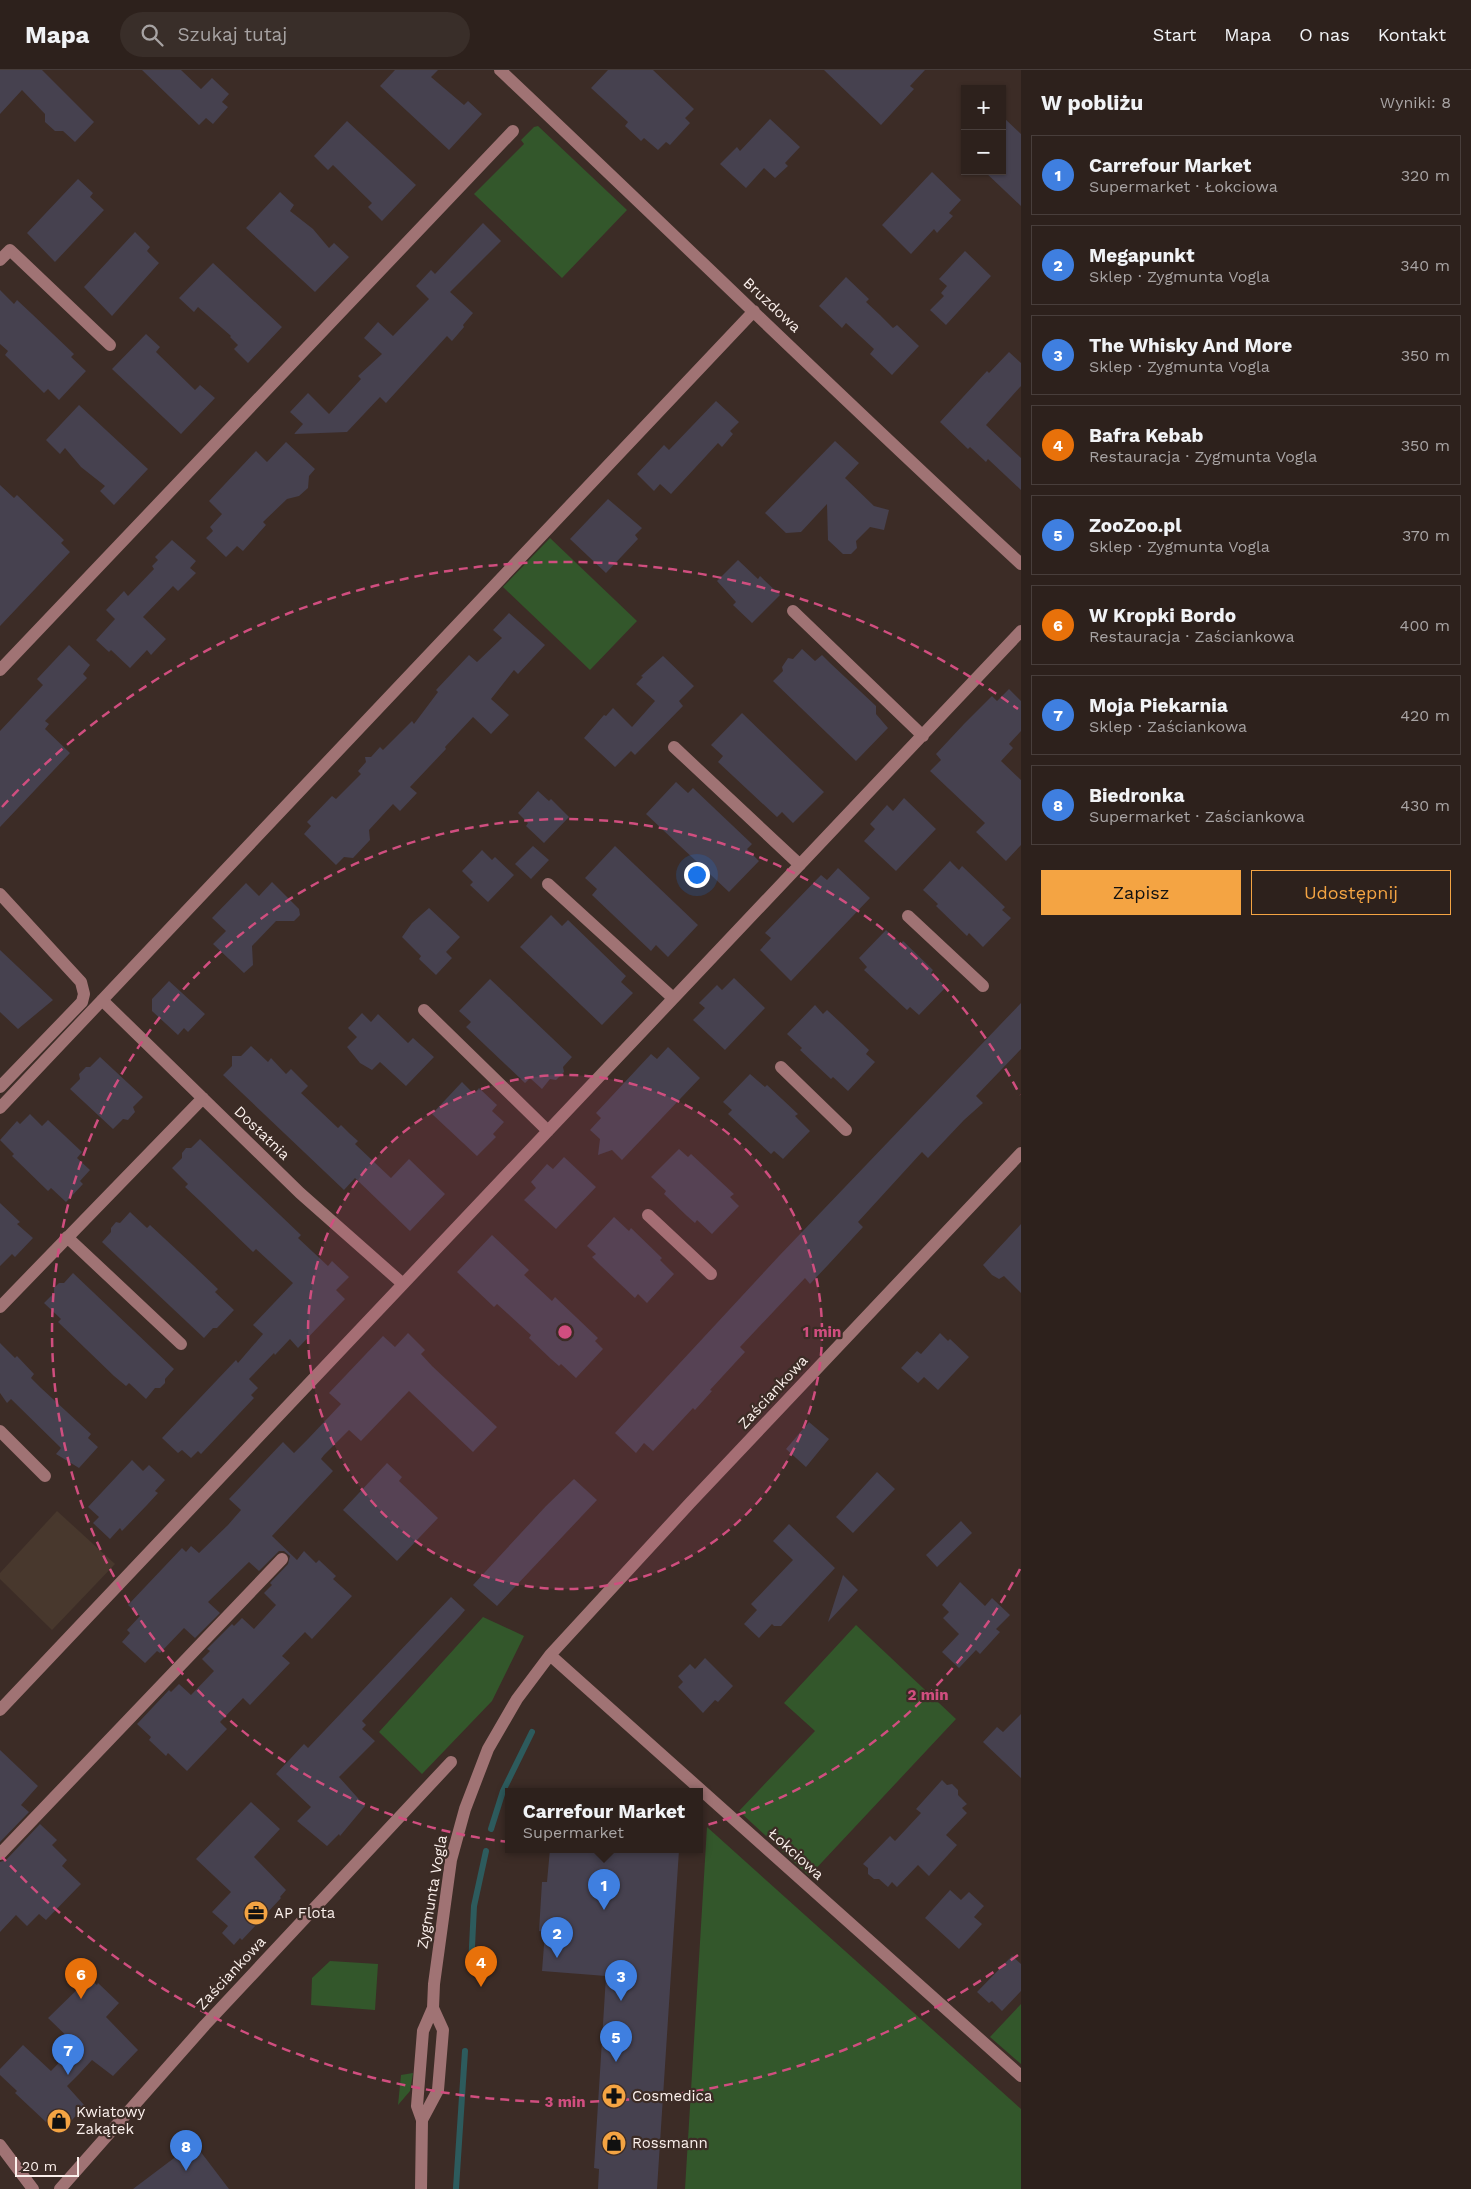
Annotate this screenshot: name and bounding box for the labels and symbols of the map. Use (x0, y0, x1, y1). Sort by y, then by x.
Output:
street label: Bruzdowa (739, 274, 805, 337)
your location (684, 862, 710, 888)
street label: Dostatnia (230, 1102, 294, 1164)
centre of rings (556, 1323, 574, 1341)
text: 1 min (803, 1323, 841, 1341)
street label: Zaściankowa (734, 1351, 812, 1432)
text: 2 min (907, 1686, 949, 1704)
street label: Łokciowa (765, 1824, 828, 1884)
street label: Zygmunta Vogla (413, 1833, 451, 1950)
pin: 1 (588, 1869, 620, 1910)
office icon: AP Flota (243, 1900, 269, 1926)
place label: AP Flota (274, 1904, 336, 1922)
pin: 2 (541, 1917, 573, 1958)
street label: Zaściankowa (192, 1932, 270, 2013)
pin: 4 (465, 1946, 497, 1987)
pin: 6 (65, 1958, 97, 1999)
pin: 3 (605, 1960, 637, 2001)
pin: 5 (600, 2021, 632, 2062)
pin: 7 (52, 2034, 84, 2075)
pharmacy icon: Cosmedica (601, 2083, 627, 2109)
place label: Cosmedica (632, 2087, 713, 2105)
text: 3 min (545, 2093, 585, 2111)
place label: Kwiatowy Zakątek (76, 2103, 146, 2138)
shop icon: Kwiatowy Zakątek (46, 2108, 72, 2134)
pin: 8 (170, 2130, 202, 2171)
shop icon: Rossmann (601, 2130, 627, 2156)
place label: Rossmann (632, 2134, 708, 2152)
scale bar (15, 2154, 79, 2177)

